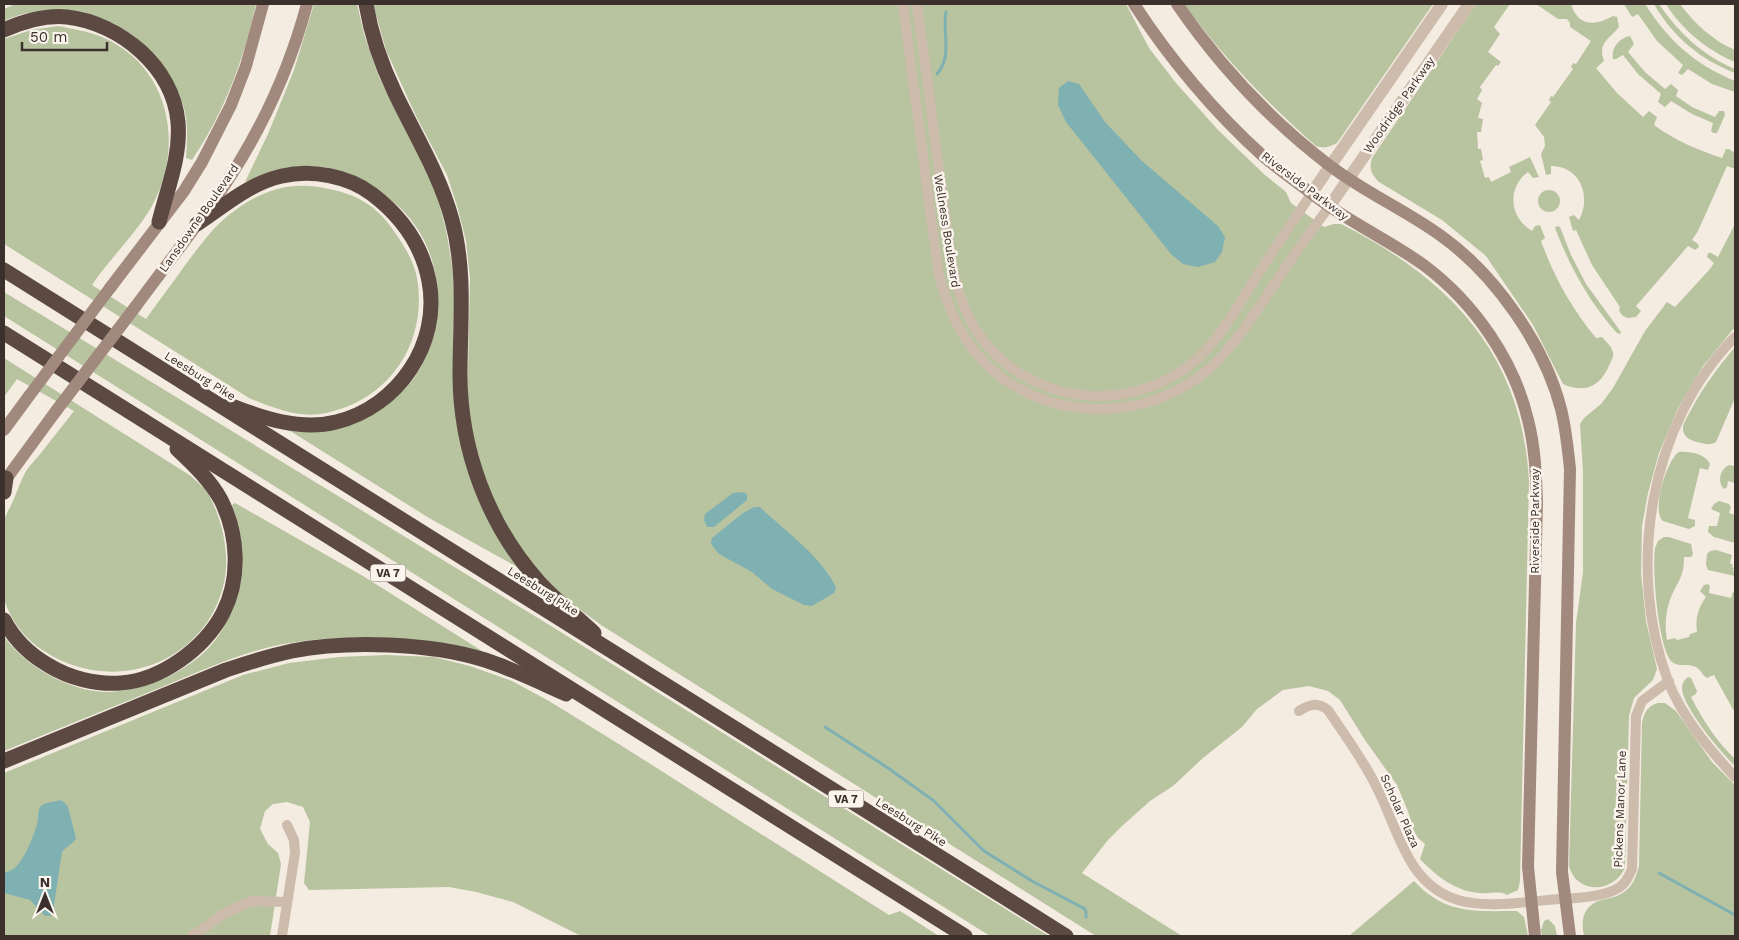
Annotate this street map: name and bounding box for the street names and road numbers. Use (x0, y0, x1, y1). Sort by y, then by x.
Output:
street label: Woodridge Parkway (1360, 53, 1438, 156)
street label: Riverside Parkway (1259, 149, 1352, 224)
street label: Lansdowne Boulevard (156, 161, 242, 275)
street label: Wellness Boulevard (931, 173, 963, 289)
street label: Leesburg Pike (162, 349, 238, 403)
street label: Riverside Parkway (1528, 468, 1542, 574)
road number: VA 7 (370, 564, 406, 582)
street label: Leesburg Pike (505, 564, 581, 618)
street label: Pickens Manor Lane (1611, 750, 1629, 868)
street label: Scholar Plaza (1377, 772, 1423, 850)
road number: VA 7 (828, 791, 864, 808)
street label: Leesburg Pike (873, 795, 949, 849)

